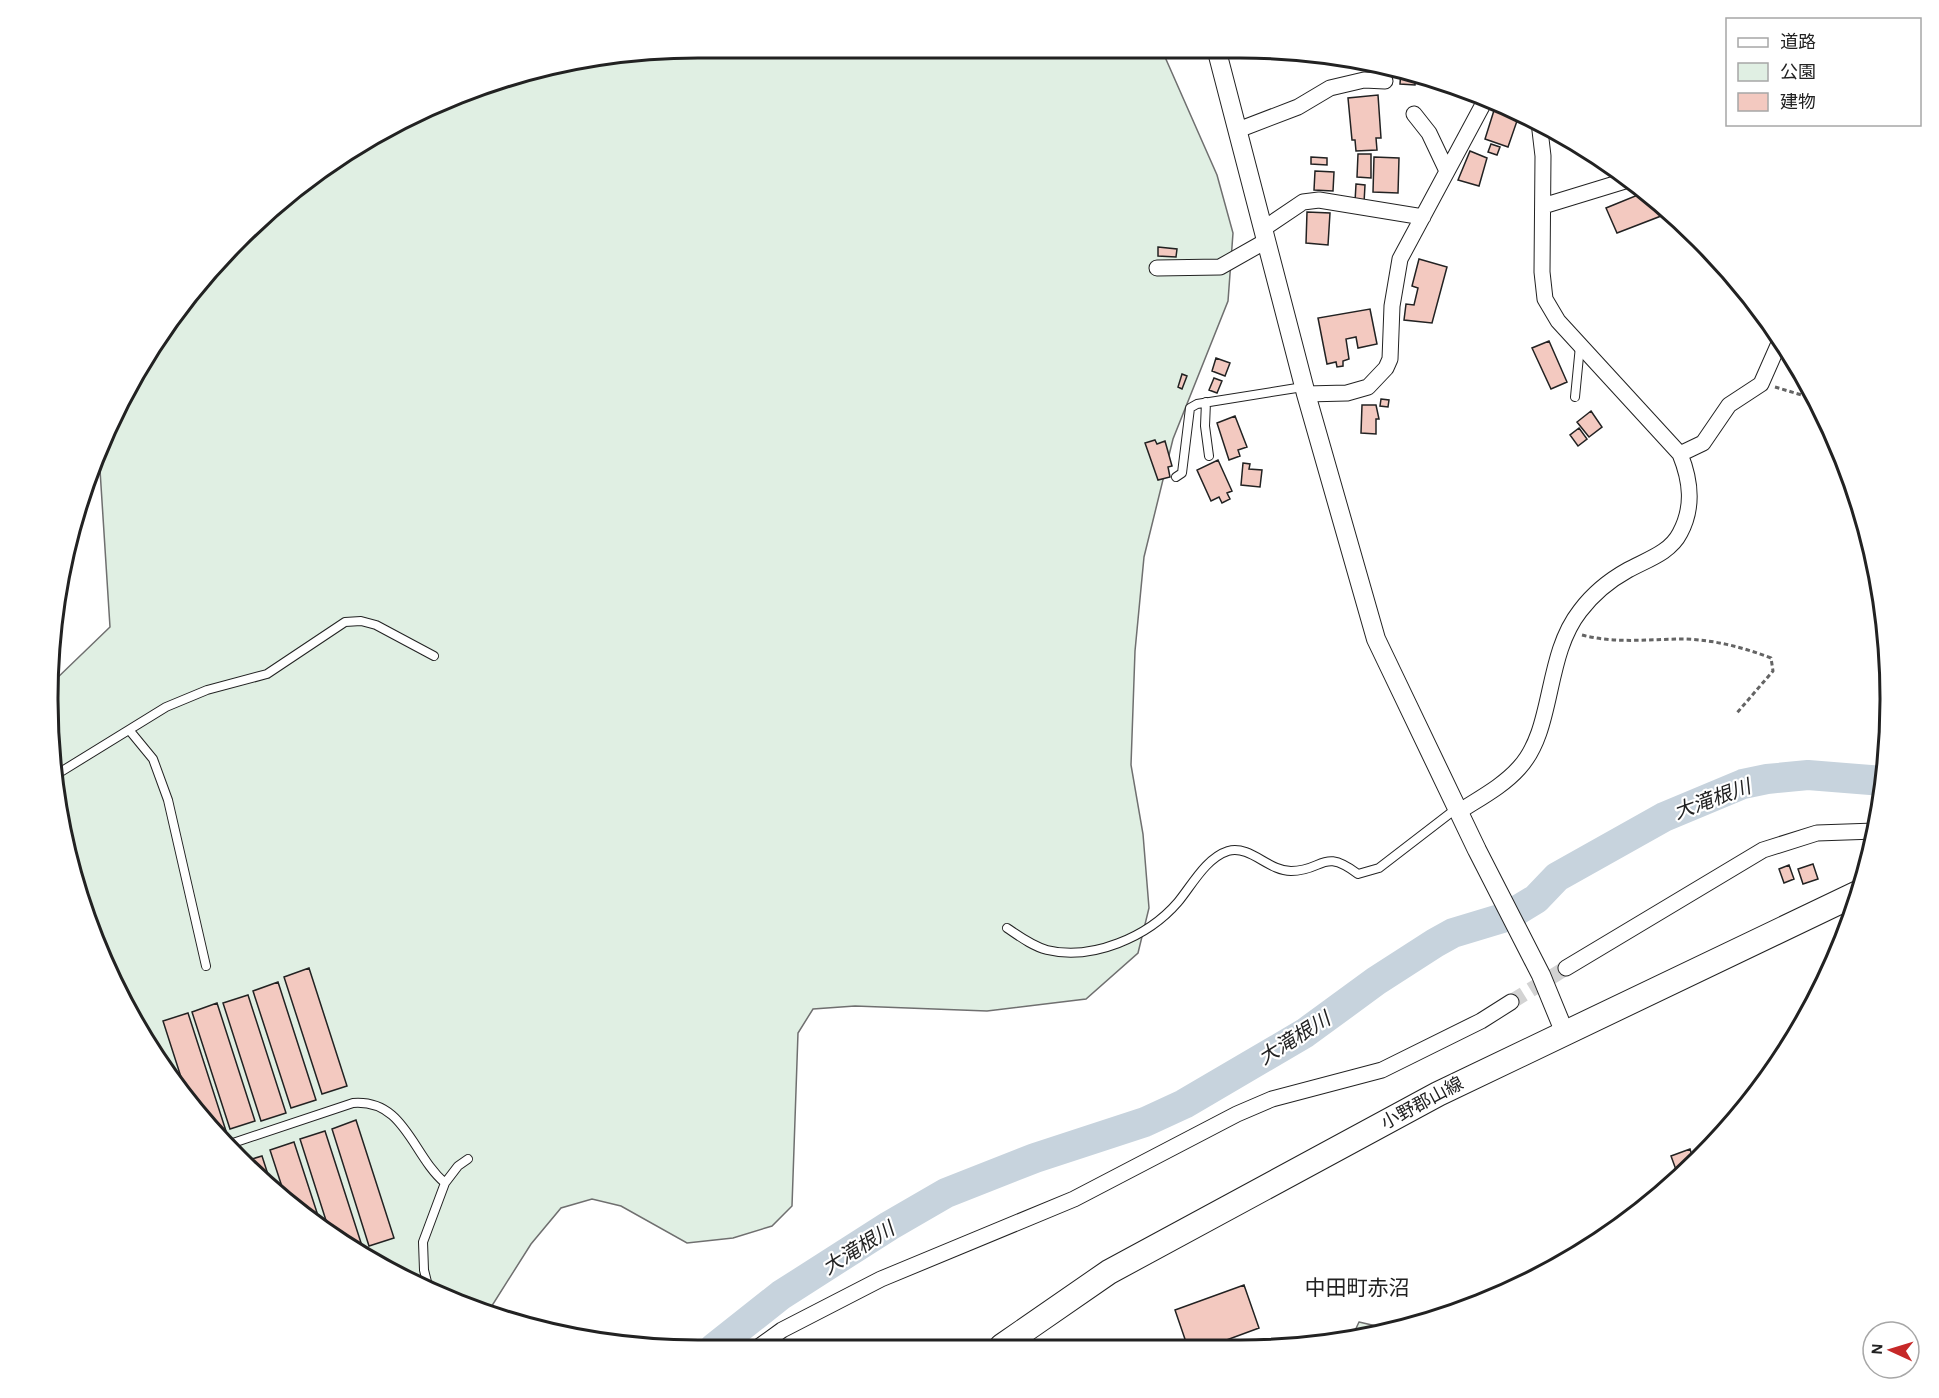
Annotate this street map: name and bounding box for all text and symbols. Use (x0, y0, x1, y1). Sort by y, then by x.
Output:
legend (1726, 18, 1921, 126)
text: 道路 (1780, 32, 1816, 52)
text: 公園 (1780, 63, 1816, 82)
text: 建物 (1780, 92, 1816, 112)
water label: 大滝根川 (1671, 775, 1755, 823)
water label: 大滝根川 (1255, 1007, 1335, 1069)
street label: 小野郡山線 (1378, 1073, 1466, 1133)
water label: 大滝根川 (819, 1217, 899, 1279)
district label: 中田町赤沼 (1305, 1277, 1410, 1299)
north arrow (1861, 1320, 1921, 1380)
text: N (1869, 1343, 1885, 1355)

